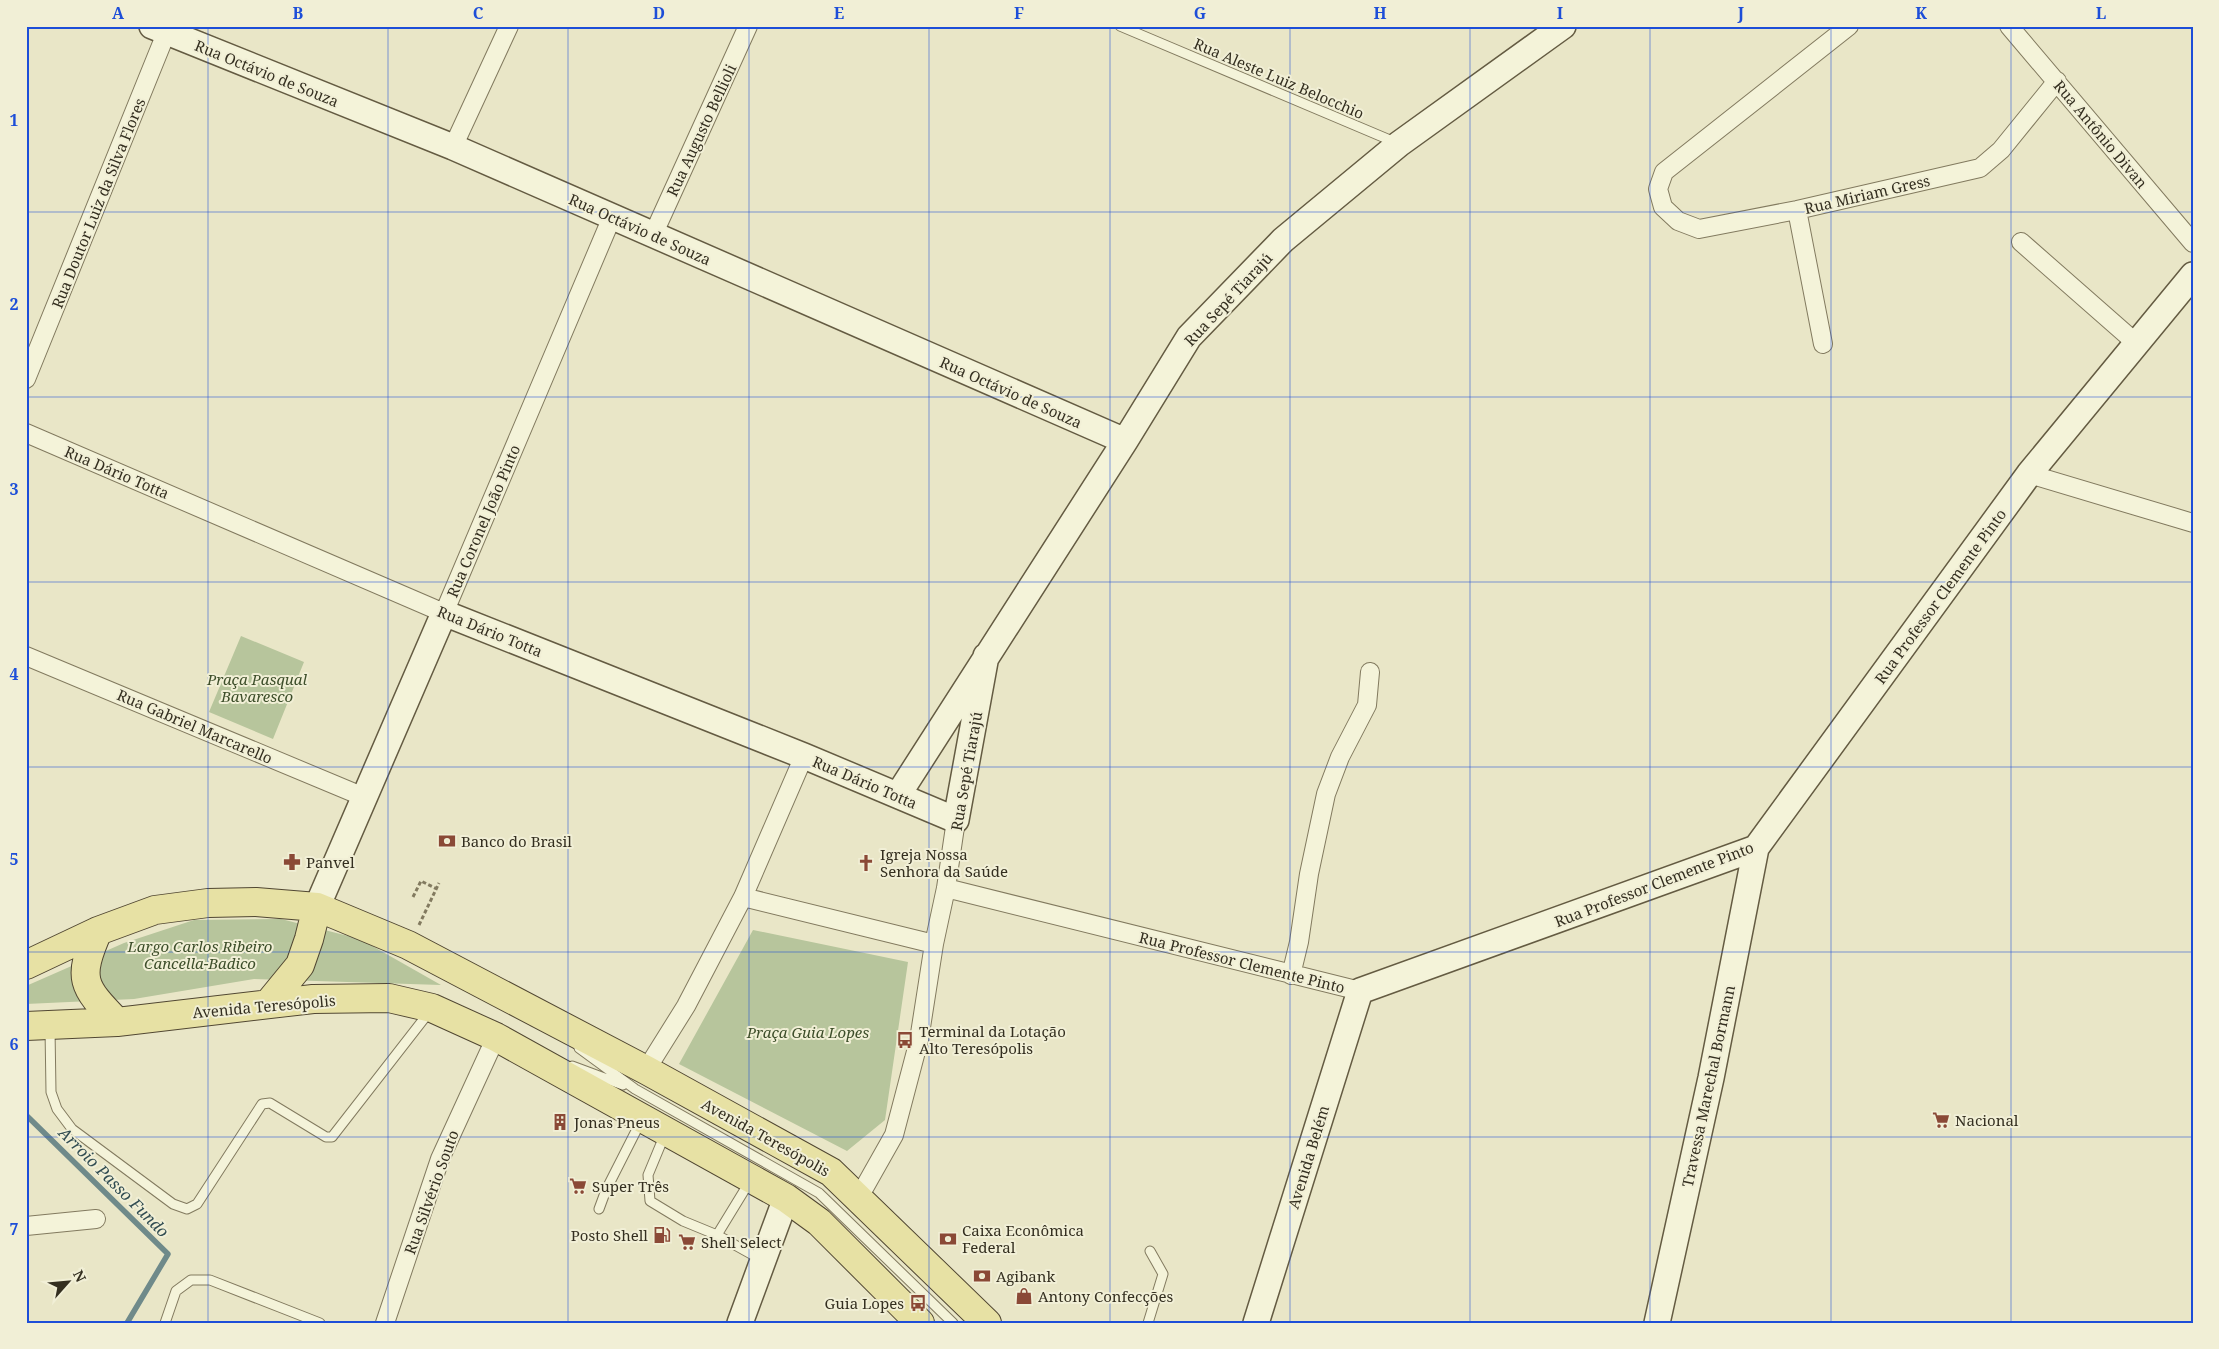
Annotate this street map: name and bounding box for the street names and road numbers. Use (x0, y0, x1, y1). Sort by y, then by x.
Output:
street label: Rua Aleste Luiz Belocchio (1191, 33, 1367, 123)
street label: Rua Octávio de Souza (192, 35, 342, 111)
street label: Rua Augusto Bellioli (662, 60, 741, 199)
street label: Rua Antônio Divan (2050, 76, 2152, 193)
street label: Rua Doutor Luiz da Silva Flores (47, 95, 150, 311)
street label: Rua Miriam Gress (1802, 170, 1932, 218)
street label: Rua Octávio de Souza (566, 189, 714, 269)
street label: Rua Sepé Tiarajú (1180, 248, 1277, 350)
street label: Rua Octávio de Souza (937, 352, 1085, 432)
street label: Rua Dário Totta (62, 441, 172, 503)
street label: Rua Coronel João Pinto (442, 442, 524, 600)
street label: Rua Professor Clemente Pinto (1870, 505, 2010, 687)
street label: Rua Dário Totta (435, 601, 545, 661)
street label: Rua Gabriel Marcarello (114, 684, 276, 768)
street label: Rua Sepé Tiarajú (946, 709, 986, 832)
street label: Rua Dário Totta (810, 751, 920, 813)
street label: Rua Professor Clemente Pinto (1552, 837, 1756, 931)
street label: Rua Professor Clemente Pinto (1137, 927, 1347, 997)
street label: Travessa Marechal Bormann (1677, 983, 1739, 1189)
street label: Avenida Teresópolis (192, 990, 337, 1022)
street label: Avenida Teresópolis (698, 1093, 834, 1181)
street label: Avenida Belém (1283, 1103, 1333, 1211)
street label: Rua Silvério Souto (399, 1127, 463, 1257)

